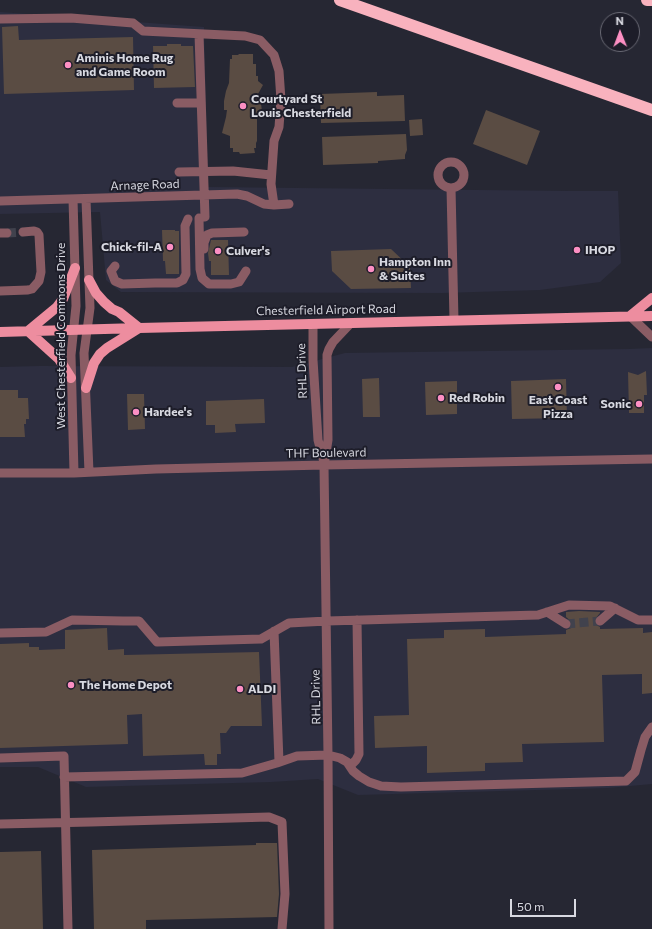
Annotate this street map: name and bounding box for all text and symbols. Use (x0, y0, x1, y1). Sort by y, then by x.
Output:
north arrow (600, 12, 640, 52)
text: N (616, 14, 624, 27)
place label: Aminis Home Rug and Game Room (76, 51, 173, 79)
marker: Aminis Home Rug and Game Room (63, 60, 73, 70)
place label: Courtyard St Louis Chesterfield (251, 92, 351, 120)
marker: Courtyard St Louis Chesterfield (238, 101, 248, 111)
street label: Arnage Road (110, 177, 180, 193)
place label: Chick-fil-A (101, 240, 162, 254)
marker: Chick-fil-A (165, 242, 175, 252)
street label: West Chesterfield Commons Drive (54, 243, 68, 429)
place label: IHOP (585, 243, 615, 257)
place label: Culver's (226, 244, 270, 258)
marker: IHOP (572, 245, 582, 255)
marker: Culver's (213, 246, 223, 256)
place label: Hampton Inn & Suites (379, 255, 451, 283)
marker: Hampton Inn & Suites (366, 264, 376, 274)
street label: Chesterfield Airport Road (256, 302, 396, 318)
street label: RHL Drive (294, 343, 310, 399)
marker: East Coast Pizza (553, 382, 563, 392)
place label: Red Robin (449, 391, 505, 405)
marker: Red Robin (436, 393, 446, 403)
place label: East Coast Pizza (529, 393, 587, 421)
place label: Sonic (601, 397, 631, 411)
marker: Sonic (634, 399, 644, 409)
place label: Hardee's (144, 405, 192, 419)
marker: Hardee's (131, 407, 141, 417)
street label: THF Boulevard (286, 445, 366, 461)
street label: RHL Drive (308, 669, 324, 725)
place label: The Home Depot (79, 678, 172, 692)
marker: The Home Depot (66, 680, 76, 690)
place label: ALDI (248, 682, 276, 696)
marker: ALDI (235, 684, 245, 694)
scale bar (512, 891, 578, 917)
text: 50 m (517, 899, 545, 913)

